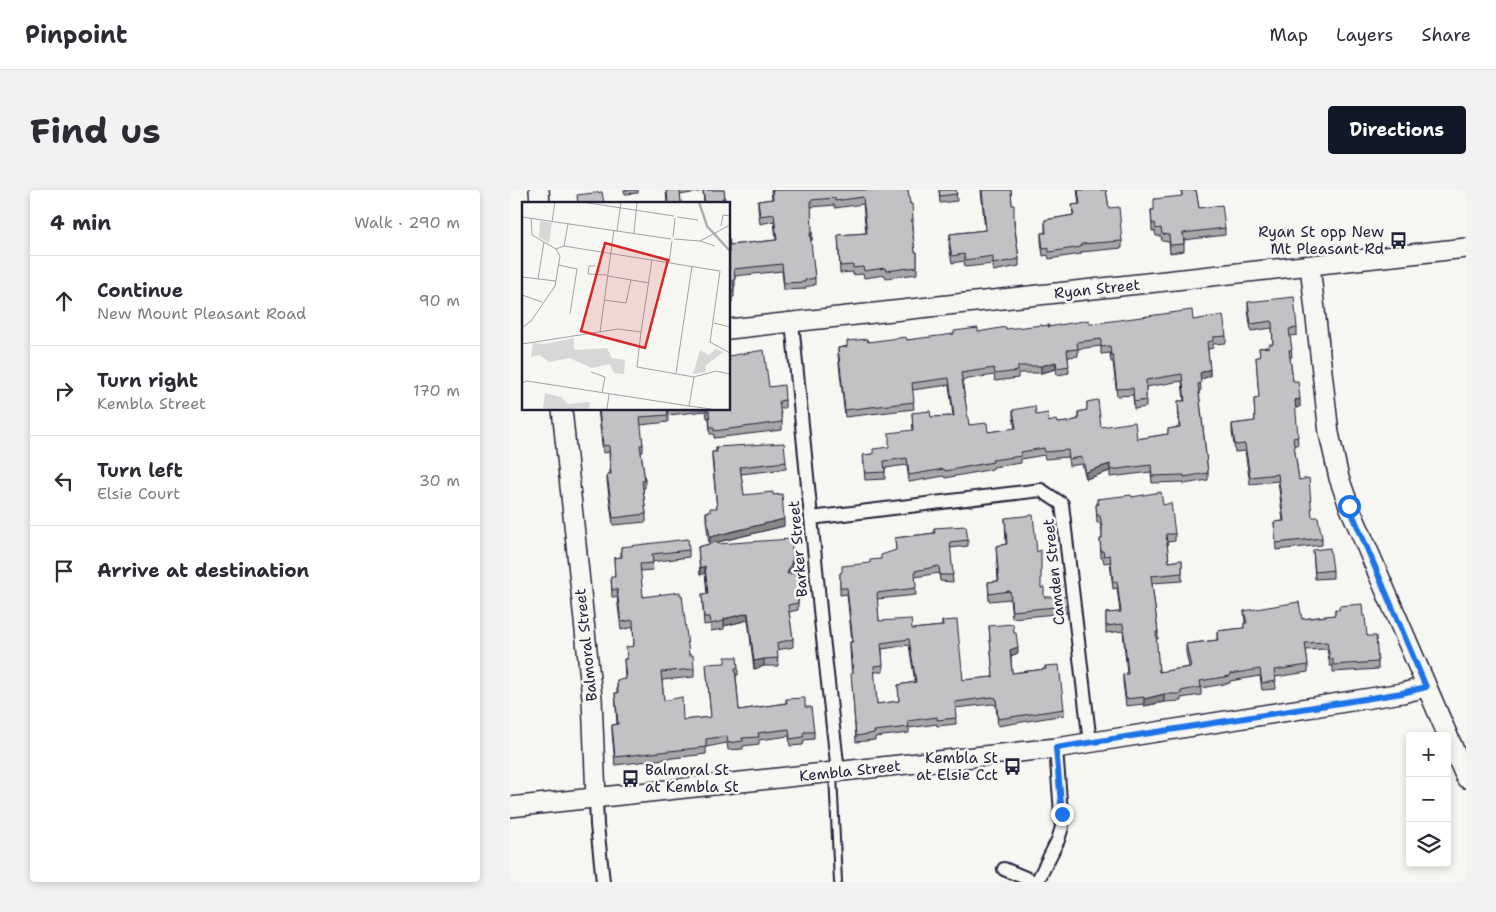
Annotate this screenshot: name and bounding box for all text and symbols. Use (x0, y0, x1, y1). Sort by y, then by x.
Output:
text: Pinpoint (25, 19, 127, 51)
text: Map (1270, 23, 1308, 47)
text: Layers (1336, 23, 1393, 47)
text: Share (1421, 23, 1471, 47)
button: Directions (1328, 106, 1466, 154)
text: Find us (30, 107, 161, 154)
inset map (522, 202, 730, 410)
text: 4 min (50, 209, 111, 237)
text: Walk · 290 m (354, 212, 460, 233)
place label: Ryan St opp New Mt Pleasant Rd (1258, 222, 1384, 259)
bus stop icon: Ryan St opp New Mt Pleasant Rd (1388, 231, 1408, 251)
street label: Ryan Street (1053, 275, 1141, 303)
text: Continue (97, 278, 183, 303)
icon: ahead (50, 287, 78, 315)
text: 90 m (419, 290, 460, 311)
text: New Mount Pleasant Road (97, 303, 306, 324)
text: Turn right (97, 368, 198, 393)
icon: right (50, 377, 78, 405)
text: 170 m (413, 380, 460, 401)
text: Kembla Street (97, 393, 206, 414)
text: Turn left (97, 458, 183, 483)
icon: left (50, 467, 78, 495)
text: 30 m (419, 470, 460, 491)
text: Elsie Court (97, 483, 180, 504)
route start (1338, 495, 1361, 518)
street label: Barker Street (784, 500, 812, 598)
street label: Camden Street (1038, 518, 1070, 626)
icon: arrive (50, 557, 78, 585)
text: Arrive at destination (97, 558, 309, 583)
street label: Balmoral Street (570, 588, 602, 702)
map controls (1406, 732, 1451, 867)
button: + (1406, 732, 1451, 777)
place label: Kembla St at Elsie Cct (916, 748, 998, 785)
street label: Kembla Street (798, 756, 902, 786)
bus stop icon: Kembla St at Elsie Cct (1002, 757, 1022, 777)
place label: Balmoral St at Kembla St (645, 760, 739, 797)
bus stop icon: Balmoral St at Kembla St (621, 769, 641, 789)
button: − (1406, 777, 1451, 822)
route end (1051, 803, 1074, 826)
button: layers (1406, 822, 1451, 867)

